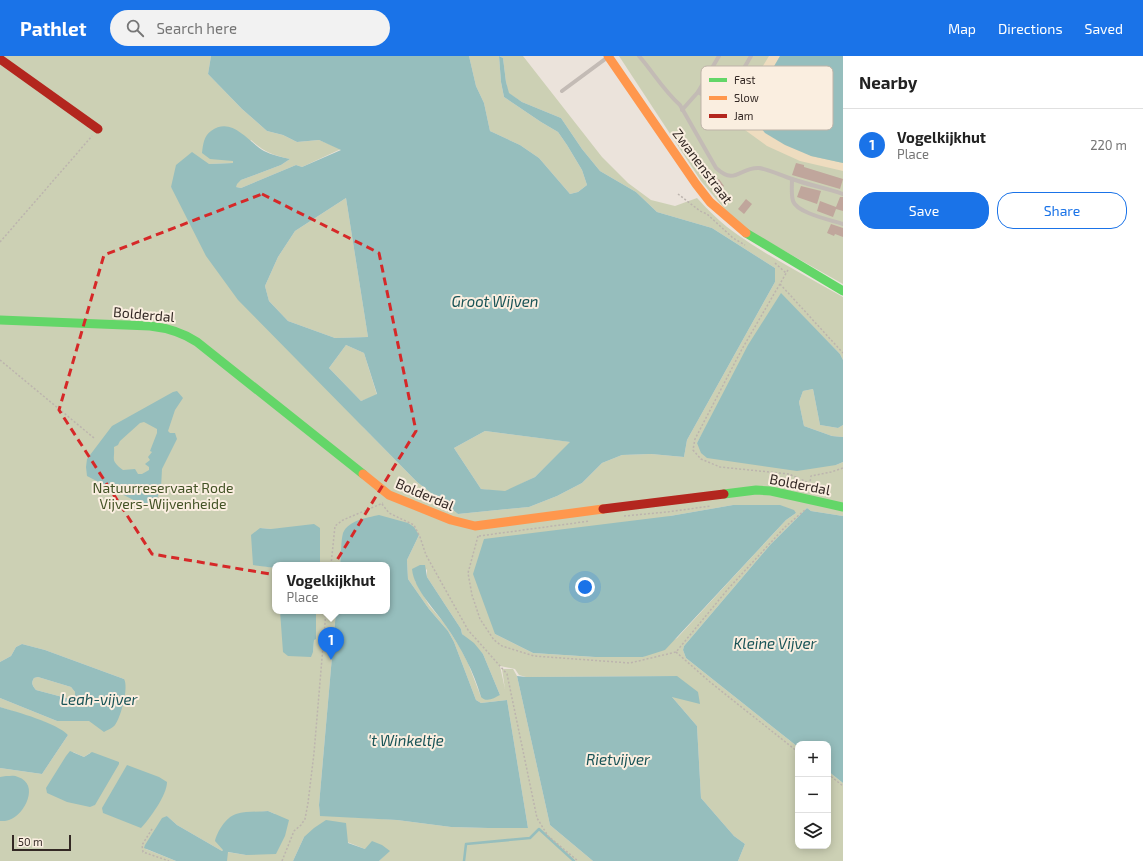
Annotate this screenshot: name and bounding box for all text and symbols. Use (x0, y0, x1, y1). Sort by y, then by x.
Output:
search box (110, 10, 390, 46)
text: Pathlet (20, 17, 86, 40)
icon: search (124, 17, 146, 39)
text: Search here (156, 19, 237, 37)
text: Map (948, 20, 976, 37)
text: Directions (998, 20, 1063, 37)
text: Saved (1085, 20, 1123, 37)
legend (701, 66, 833, 130)
text: Nearby (859, 72, 917, 92)
text: Fast (734, 73, 756, 86)
text: Slow (734, 91, 759, 104)
text: Jam (734, 109, 753, 122)
street label: Zwanenstraat (669, 125, 737, 207)
text: Vogelkijkhut (897, 128, 986, 146)
text: 1 (869, 137, 875, 153)
text: 220 m (1090, 137, 1127, 153)
text: Place (897, 146, 929, 162)
button: Save (859, 192, 989, 229)
button: Share (997, 192, 1127, 229)
water label: Groot Wijven (451, 292, 539, 311)
street label: Bolderdal (113, 303, 176, 325)
street label: Bolderdal (768, 470, 833, 498)
street label: Bolderdal (393, 474, 457, 514)
park label: Natuurreservaat Rode Vijvers-Wijvenheide (93, 479, 233, 512)
popup (272, 562, 390, 614)
text: Vogelkijkhut (286, 571, 376, 589)
your location (575, 577, 595, 597)
text: Place (286, 589, 318, 605)
pin: 1 (318, 627, 344, 660)
water label: Kleine Vijver (733, 634, 818, 653)
water label: Leah-vijver (61, 690, 138, 709)
water label: 't Winkeltje (368, 731, 444, 750)
map controls (795, 741, 831, 849)
button: + (795, 741, 831, 777)
water label: Rietvijver (586, 750, 651, 769)
button: − (795, 777, 831, 813)
button: layers (795, 813, 831, 849)
scale bar (12, 833, 71, 852)
text: 50 m (18, 835, 43, 848)

